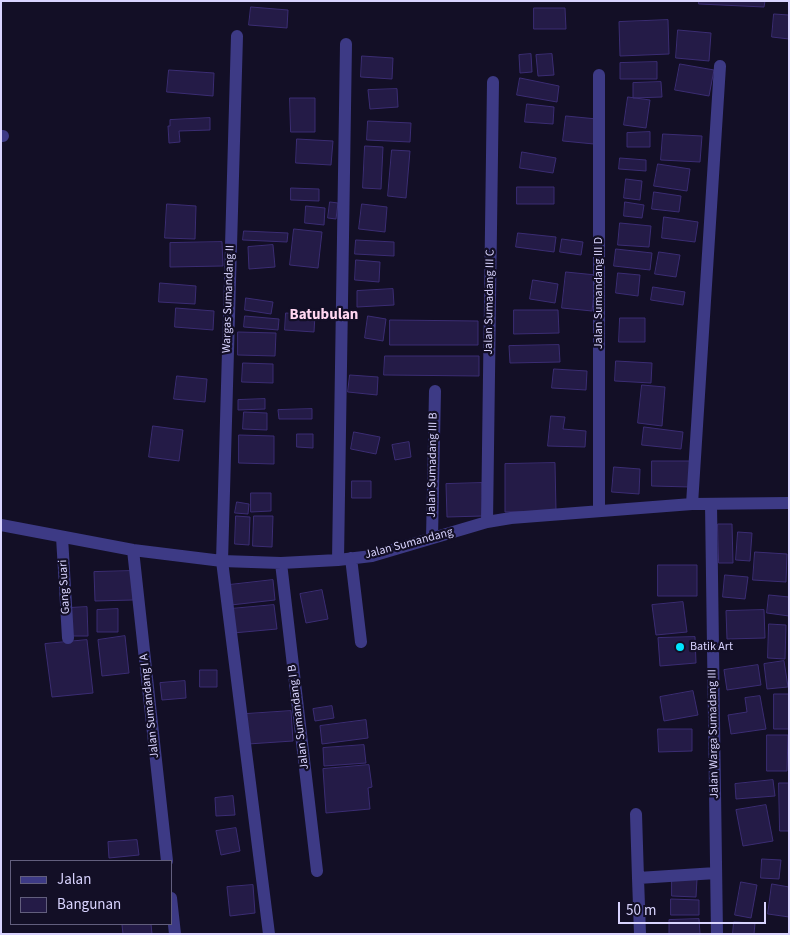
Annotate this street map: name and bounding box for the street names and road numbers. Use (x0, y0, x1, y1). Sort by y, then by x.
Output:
street label: Jalan Sumandang III D (592, 237, 606, 349)
street label: Wargas Sumandang II (220, 245, 238, 353)
street label: Jalan Sumadang III C (482, 249, 498, 355)
street label: Jalan Sumadang III B (425, 412, 441, 518)
street label: Jalan Sumandang (363, 525, 455, 563)
street label: Gang Suari (56, 559, 74, 615)
street label: Jalan Sumandang I A (137, 653, 163, 759)
street label: Jalan Sumandang I B (285, 664, 313, 770)
street label: Jalan Warga Sumadang III (706, 669, 722, 799)

